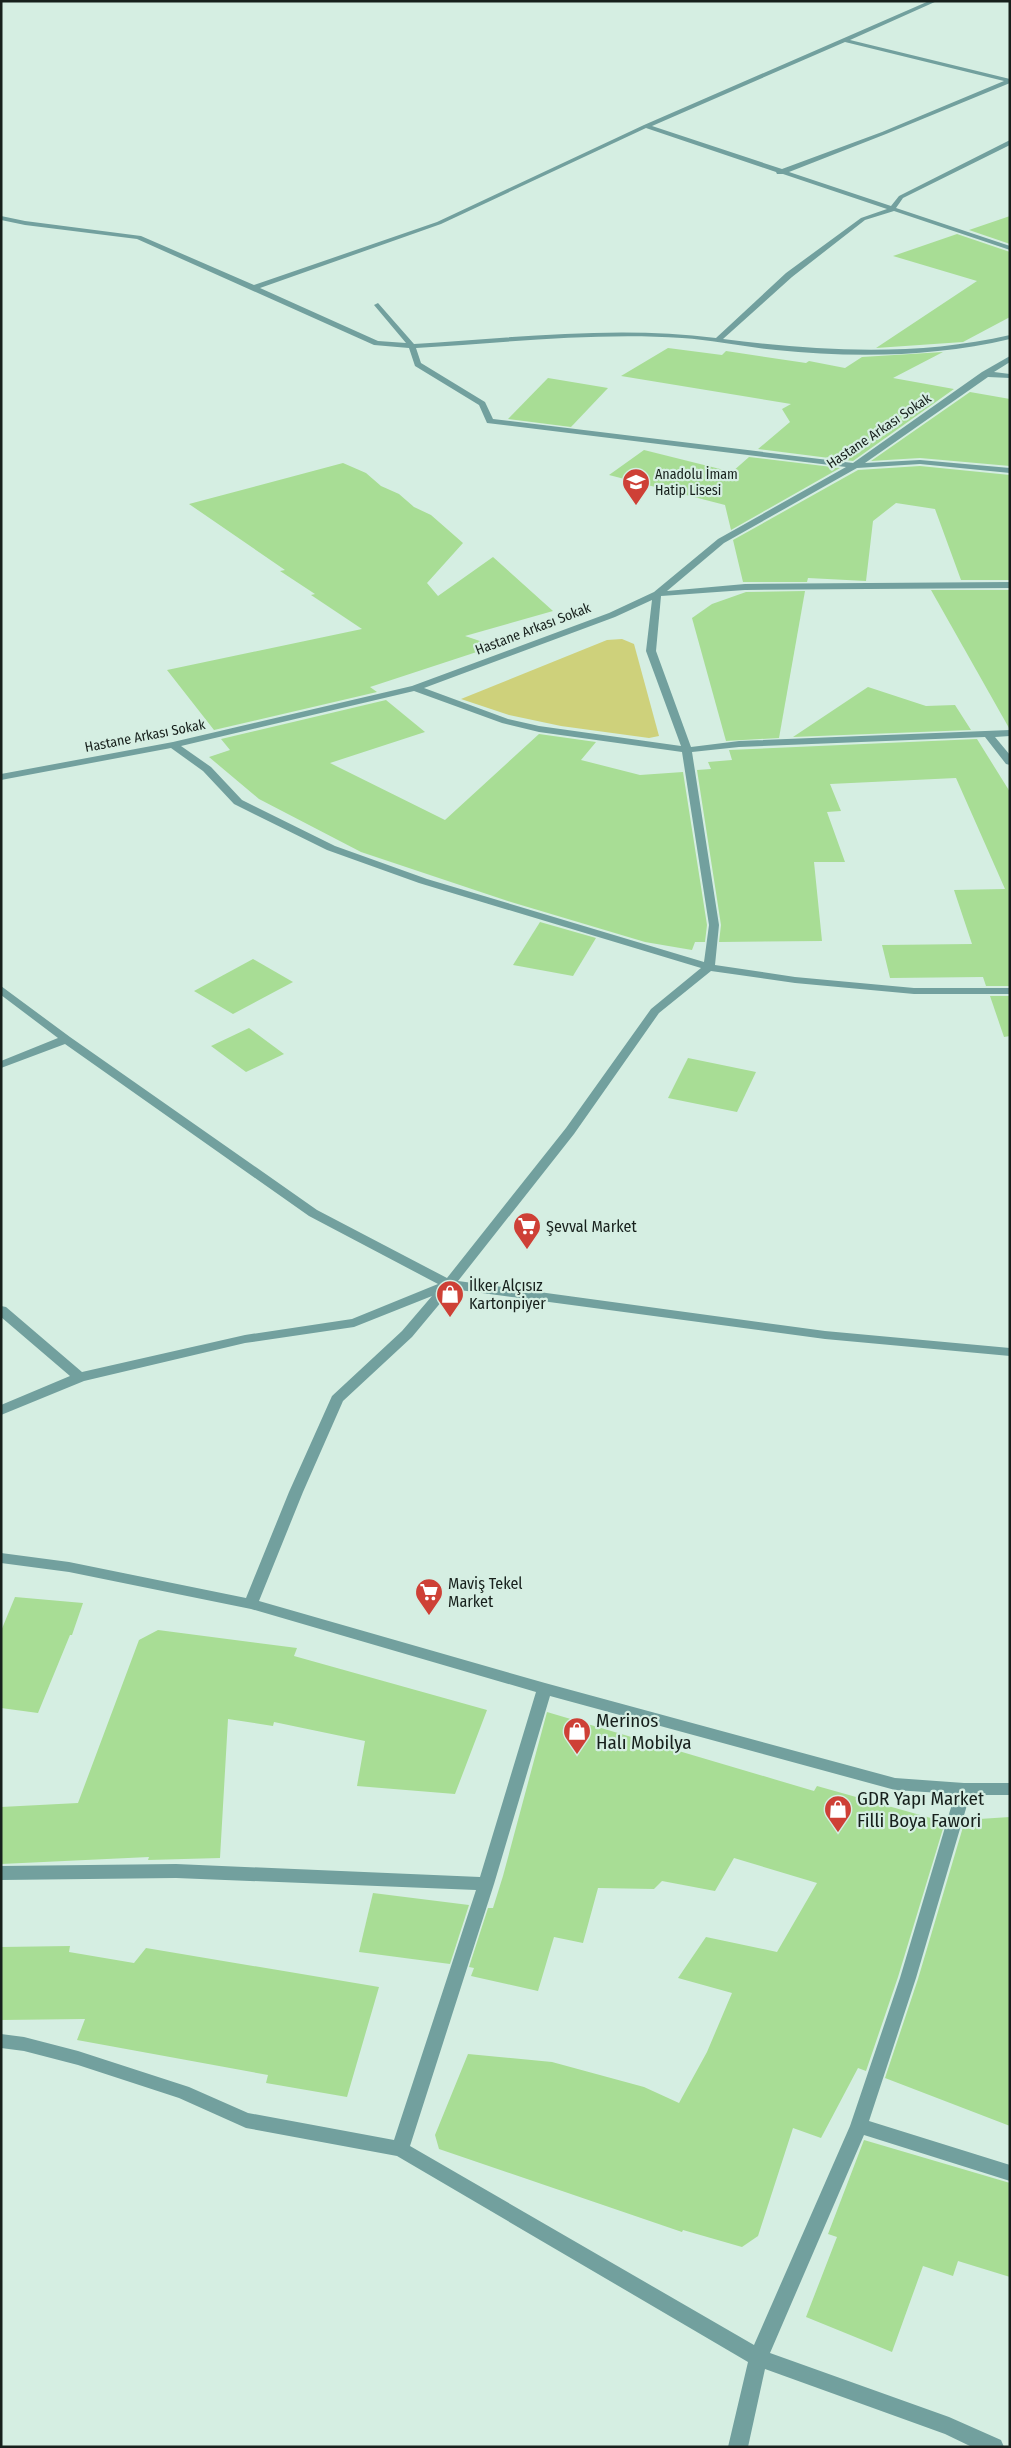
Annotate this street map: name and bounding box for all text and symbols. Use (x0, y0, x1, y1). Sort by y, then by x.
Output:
street label: Hastane Arkası Sokak (824, 390, 935, 472)
place label: Anadolu İmam Hatip Lisesi (655, 466, 738, 499)
school or university icon: Anadolu İmam Hatip Lisesi (621, 467, 651, 506)
street label: Hastane Arkası Sokak (473, 599, 594, 659)
street label: Hastane Arkası Sokak (83, 716, 207, 756)
supermarket icon: Şevval Market (512, 1211, 542, 1250)
place label: Şevval Market (546, 1217, 637, 1236)
place label: İlker Alçısız Kartonpiyer (469, 1276, 546, 1313)
shop icon: İlker Alçısız Kartonpiyer (435, 1279, 465, 1318)
place label: Maviş Tekel Market (448, 1574, 523, 1611)
supermarket icon: Maviş Tekel Market (414, 1577, 444, 1616)
place label: Merinos Halı Mobilya (596, 1709, 692, 1754)
shop icon: Merinos Halı Mobilya (562, 1716, 592, 1755)
place label: GDR Yapı Market Filli Boya Fawori (857, 1787, 985, 1832)
shop icon: GDR Yapı Market Filli Boya Fawori (823, 1794, 853, 1833)

